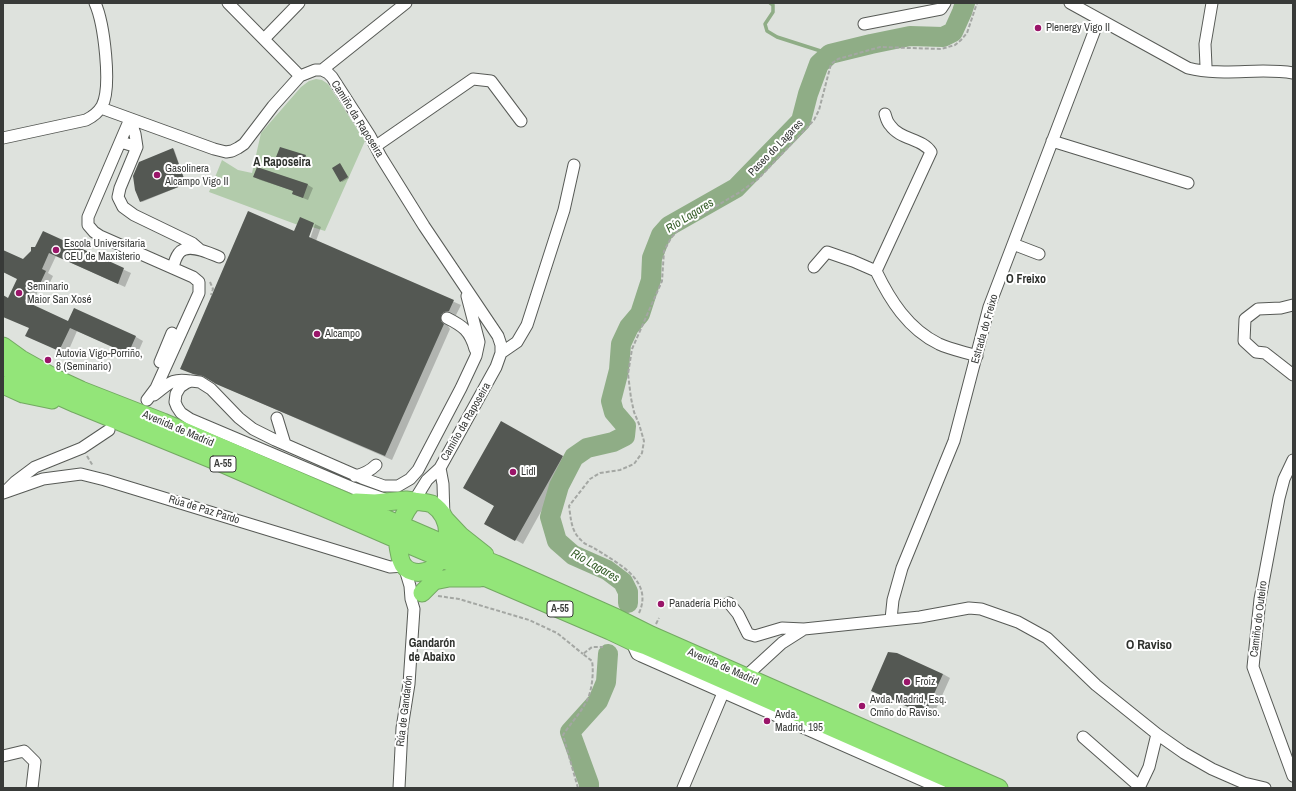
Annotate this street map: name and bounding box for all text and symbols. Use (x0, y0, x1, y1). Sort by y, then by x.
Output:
place label: Plenergy Vigo II (1046, 21, 1110, 35)
marker: Plenergy Vigo II (1033, 23, 1043, 33)
street label: Camiño da Raposeira (328, 78, 386, 160)
street label: Paseo do Lagares (746, 117, 806, 179)
district label: A Raposeira (253, 156, 311, 170)
place label: Gasolinera Alcampo Vigo II (165, 162, 229, 188)
marker: Gasolinera Alcampo Vigo II (152, 170, 162, 180)
water label: Río Lagares (663, 196, 717, 236)
place label: Escola Universitaria CEU de Maxisterio (64, 237, 145, 263)
marker: Escola Universitaria CEU de Maxisterio (51, 245, 61, 255)
district label: O Freixo (1006, 273, 1046, 287)
place label: Seminario Maior San Xosé (27, 280, 91, 306)
marker: Seminario Maior San Xosé (14, 288, 24, 298)
street label: Estrada do Freixo (969, 293, 1001, 365)
place label: Alcampo (325, 327, 360, 341)
marker: Alcampo (312, 329, 322, 339)
place label: Autovia Vigo-Porriño, 8 (Seminario) (56, 347, 143, 373)
marker: Autovia Vigo-Porriño, 8 (Seminario) (43, 355, 53, 365)
street label: Camiño da Raposeira (438, 380, 494, 464)
street label: Avenida de Madrid (140, 408, 216, 450)
road number: A-55 (210, 456, 236, 472)
place label: Lidl (521, 465, 536, 479)
marker: Lidl (508, 467, 518, 477)
street label: Rúa de Paz Pardo (167, 493, 241, 527)
water label: Río Lagares (568, 546, 622, 586)
street label: Camiño do Outeiro (1248, 580, 1270, 658)
place label: Panadería Picho (669, 597, 736, 611)
marker: Panadería Picho (656, 599, 666, 609)
road number: A-55 (547, 601, 573, 617)
district label: Gandarón de Abaixo (408, 637, 456, 665)
district label: O Raviso (1126, 638, 1172, 654)
street label: Avenida de Madrid (686, 646, 760, 688)
street label: Rúa de Gandarón (394, 675, 416, 747)
place label: Froiz (915, 675, 936, 689)
marker: Froiz (902, 677, 912, 687)
place label: Avda. Madrid, Esq. Cmño do Raviso. (870, 693, 947, 719)
marker: Avda. Madrid, Esq. Cmño do Raviso. (857, 701, 867, 711)
place label: Avda. Madrid, 195 (775, 708, 823, 734)
marker: Avda. Madrid, 195 (762, 716, 772, 726)

